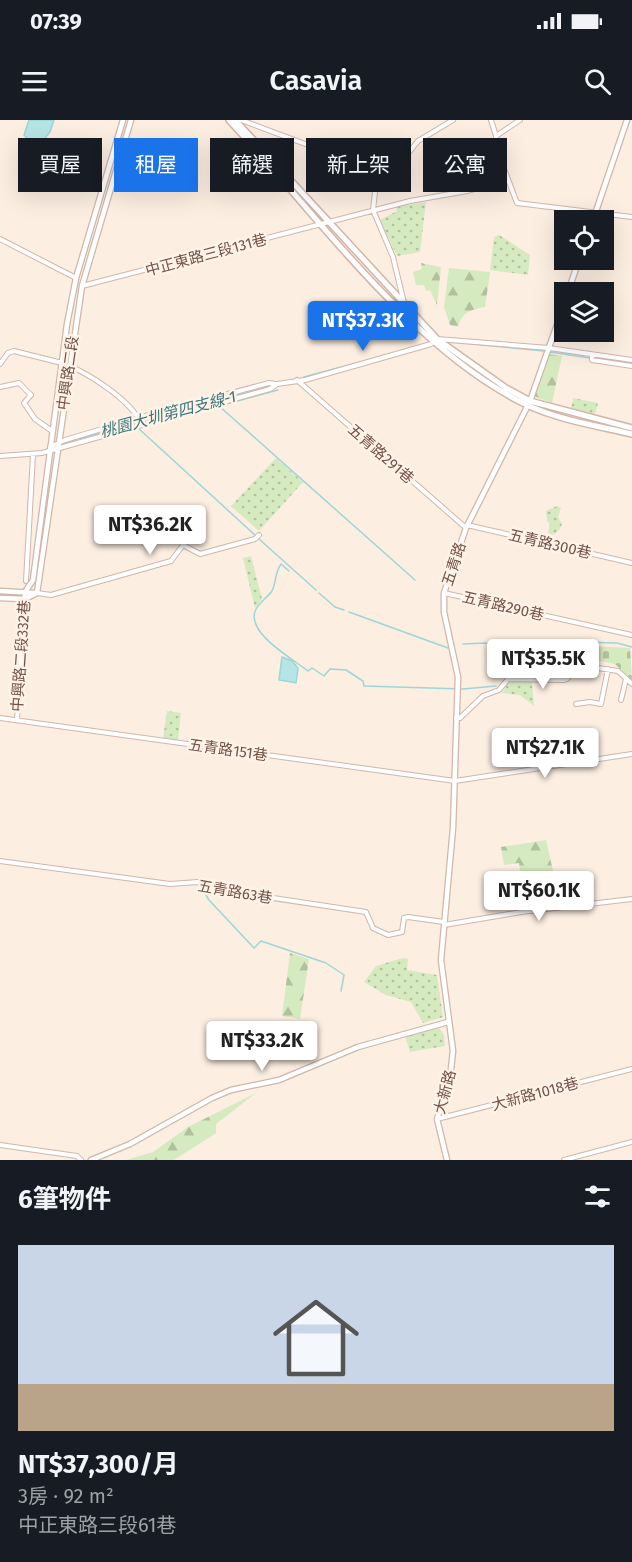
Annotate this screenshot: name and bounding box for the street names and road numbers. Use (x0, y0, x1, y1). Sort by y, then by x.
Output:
street label: 中正東路三段131巷 (143, 230, 269, 280)
street label: 中興路二段 (54, 335, 82, 411)
street label: 五青路291巷 (344, 421, 418, 487)
street label: 五青路300巷 (507, 526, 593, 562)
street label: 五青路 (438, 540, 470, 588)
street label: 五青路290巷 (460, 588, 546, 624)
street label: 中興路二段332巷 (8, 599, 34, 713)
street label: 五青路151巷 (187, 736, 269, 764)
street label: 五青路63巷 (196, 877, 274, 907)
street label: 大新路 (430, 1068, 460, 1116)
street label: 大新路1018巷 (490, 1074, 580, 1114)

